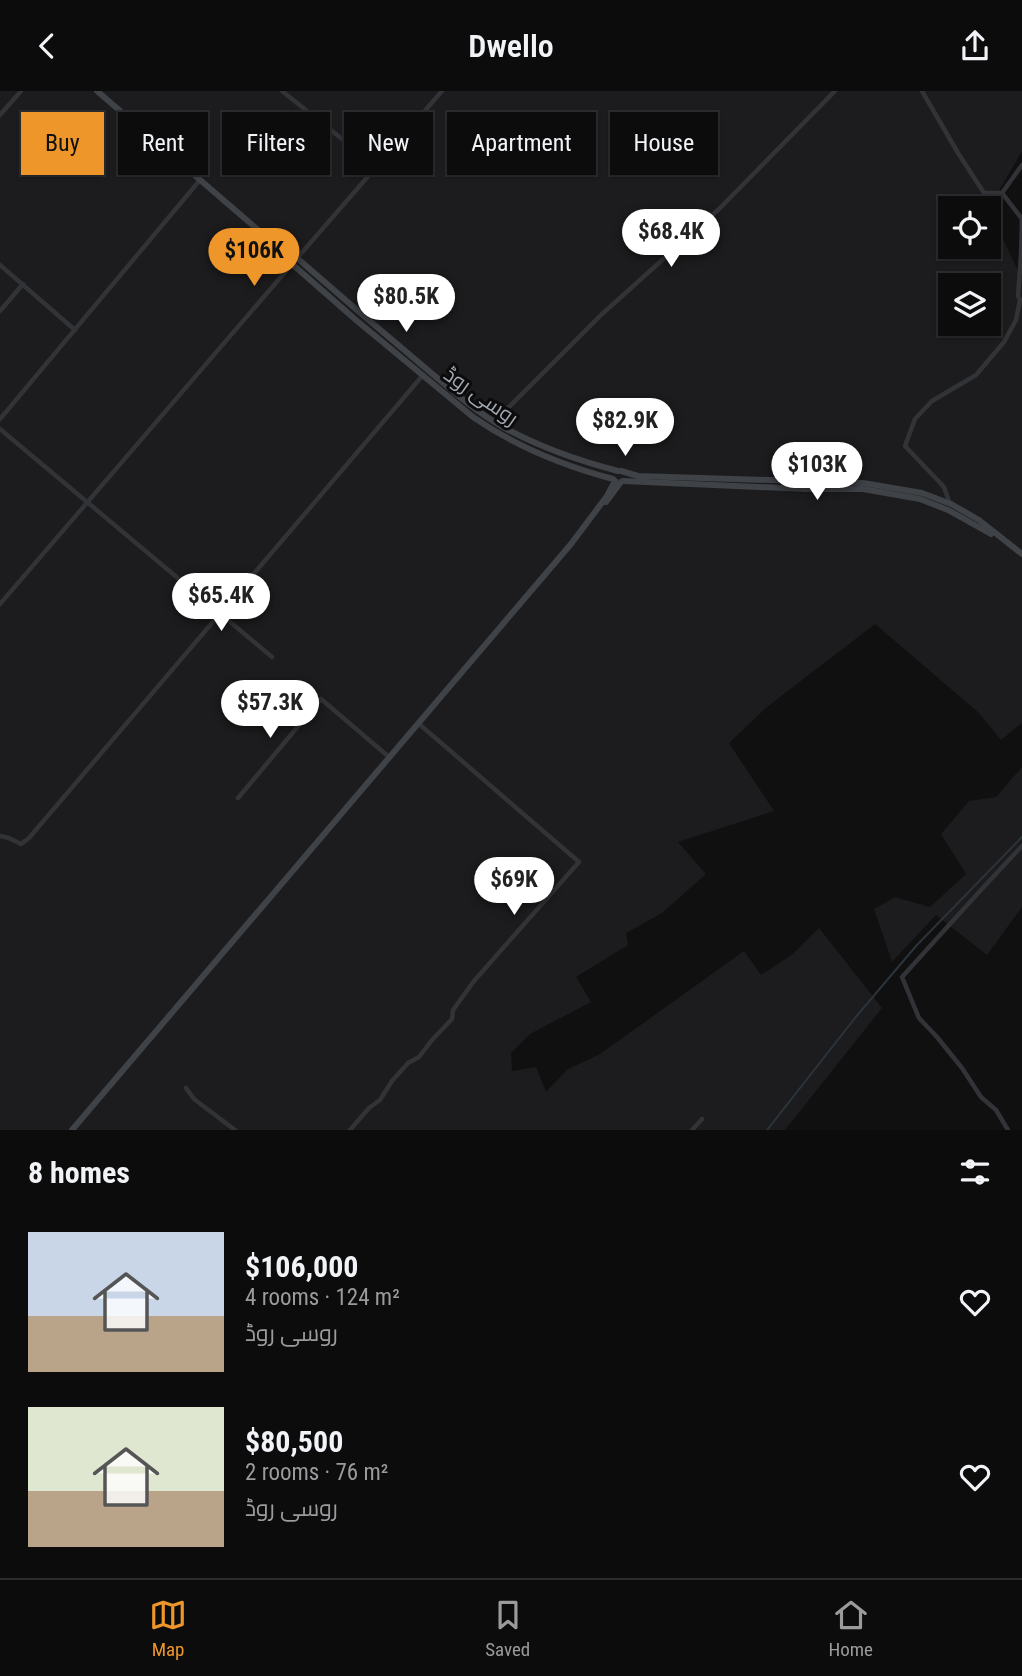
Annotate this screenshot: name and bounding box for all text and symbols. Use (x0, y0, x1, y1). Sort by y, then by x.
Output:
icon: back (28, 27, 66, 65)
text: Dwello (468, 27, 554, 65)
icon: share (956, 27, 994, 65)
chip: Buy (21, 112, 104, 175)
chip: Rent (118, 112, 208, 175)
chip: Filters (222, 112, 330, 175)
chip: New (344, 112, 433, 175)
chip: Apartment (447, 112, 596, 175)
chip: House (610, 112, 718, 175)
map controls (938, 196, 1001, 336)
button: locate (938, 196, 1001, 259)
pin: $68.4K (614, 209, 728, 269)
text: $68.4K (638, 218, 704, 245)
pin: $106K (205, 229, 303, 288)
text: $106K (224, 237, 284, 264)
button: layers (938, 273, 1001, 336)
pin: $80.5K (349, 275, 463, 334)
text: $80.5K (373, 283, 439, 310)
street label: روسی روڈ (439, 362, 523, 431)
pin: $82.9K (568, 399, 682, 458)
text: $82.9K (592, 407, 658, 434)
pin: $103K (768, 443, 866, 502)
text: $103K (787, 451, 847, 478)
pin: $65.4K (164, 573, 278, 633)
text: $65.4K (188, 582, 254, 609)
pin: $57.3K (213, 681, 327, 740)
text: $57.3K (237, 689, 303, 716)
pin: $69K (473, 857, 555, 917)
text: $69K (490, 866, 538, 893)
icon: filters (956, 1153, 994, 1191)
text: 8 homes (28, 1155, 130, 1190)
text: $106,000 (245, 1249, 358, 1284)
icon: home (84, 1260, 168, 1344)
icon: heart (956, 1283, 994, 1321)
text: 4 rooms · 124 m² (245, 1284, 400, 1311)
text: روسی روڈ (245, 1320, 338, 1347)
text: $80,500 (245, 1424, 343, 1459)
icon: home (84, 1435, 168, 1519)
icon: heart (956, 1458, 994, 1496)
text: 2 rooms · 76 m² (245, 1459, 388, 1486)
text: روسی روڈ (245, 1495, 338, 1522)
tab: Map (149, 1596, 187, 1661)
tab: Saved (485, 1596, 530, 1661)
tab: Home (828, 1596, 873, 1661)

